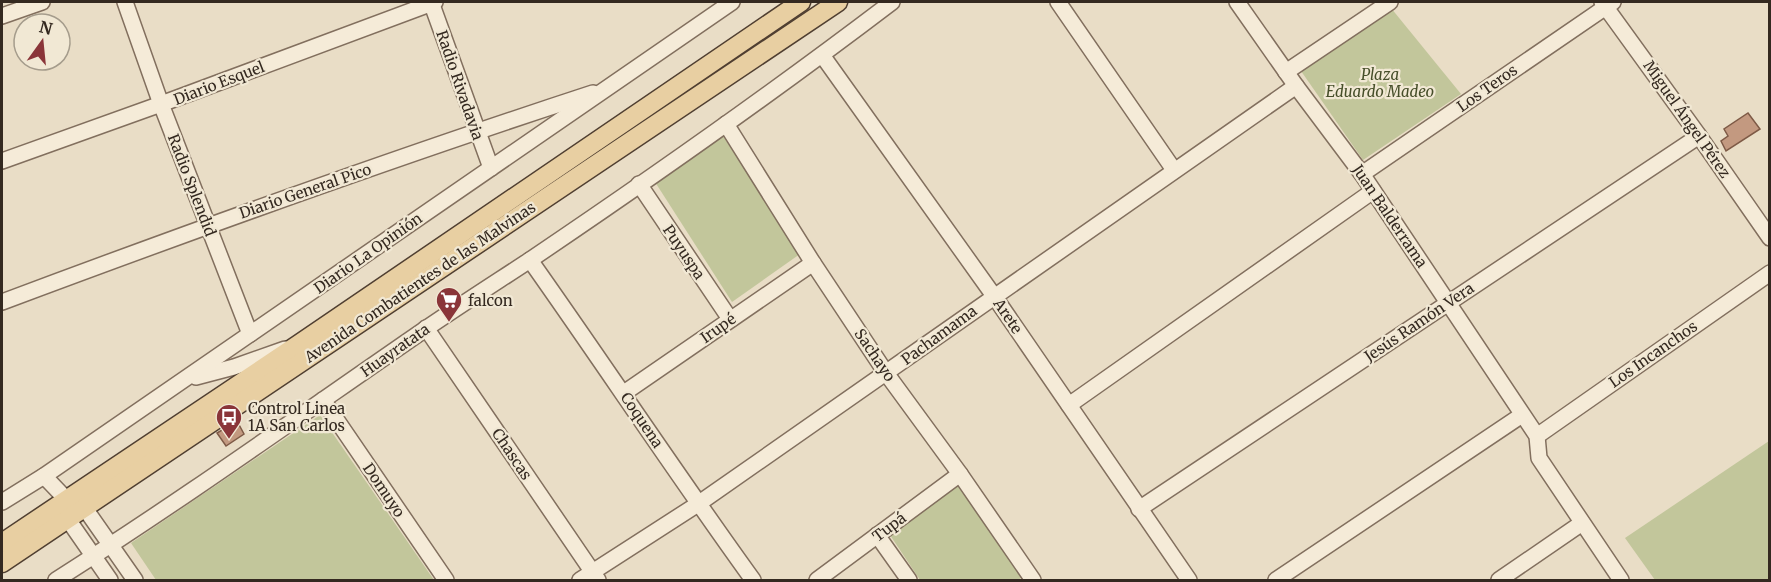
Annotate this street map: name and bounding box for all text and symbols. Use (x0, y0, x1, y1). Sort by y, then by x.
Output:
north arrow (12, 12, 72, 72)
text: N (37, 16, 55, 39)
street label: Radio Rivadavia (432, 28, 488, 142)
street label: Miguel Ángel Pérez (1639, 56, 1735, 181)
street label: Diario Esquel (171, 57, 267, 109)
street label: Los Teros (1453, 60, 1521, 116)
park label: Plaza Eduardo Madeo (1326, 65, 1434, 101)
street label: Radio Splendid (164, 131, 220, 239)
street label: Diario General Pico (237, 159, 374, 223)
street label: Juan Balderrama (1348, 160, 1432, 271)
street label: Avenida Combatientes de las Malvinas (300, 197, 539, 367)
street label: Diario La Opinión (310, 209, 426, 297)
street label: Puyuspa (659, 221, 709, 283)
street label: Jesús Ramón Vera (1360, 278, 1477, 366)
supermarket icon: falcon (434, 285, 464, 323)
place label: falcon (468, 291, 513, 310)
street label: Arete (989, 294, 1027, 337)
street label: Pachamama (898, 301, 980, 369)
street label: Irupé (697, 309, 739, 347)
street label: Los Incanchos (1605, 317, 1701, 391)
street label: Huayratata (357, 319, 433, 381)
street label: Sachayo (850, 325, 900, 385)
street label: Coquena (617, 389, 667, 451)
place label: Control Linea 1A San Carlos (248, 399, 345, 435)
bus stop icon: Control Linea 1A San Carlos (214, 402, 244, 440)
street label: Chascas (488, 425, 536, 483)
street label: Domuyo (359, 459, 409, 521)
street label: Tupá (868, 508, 910, 546)

